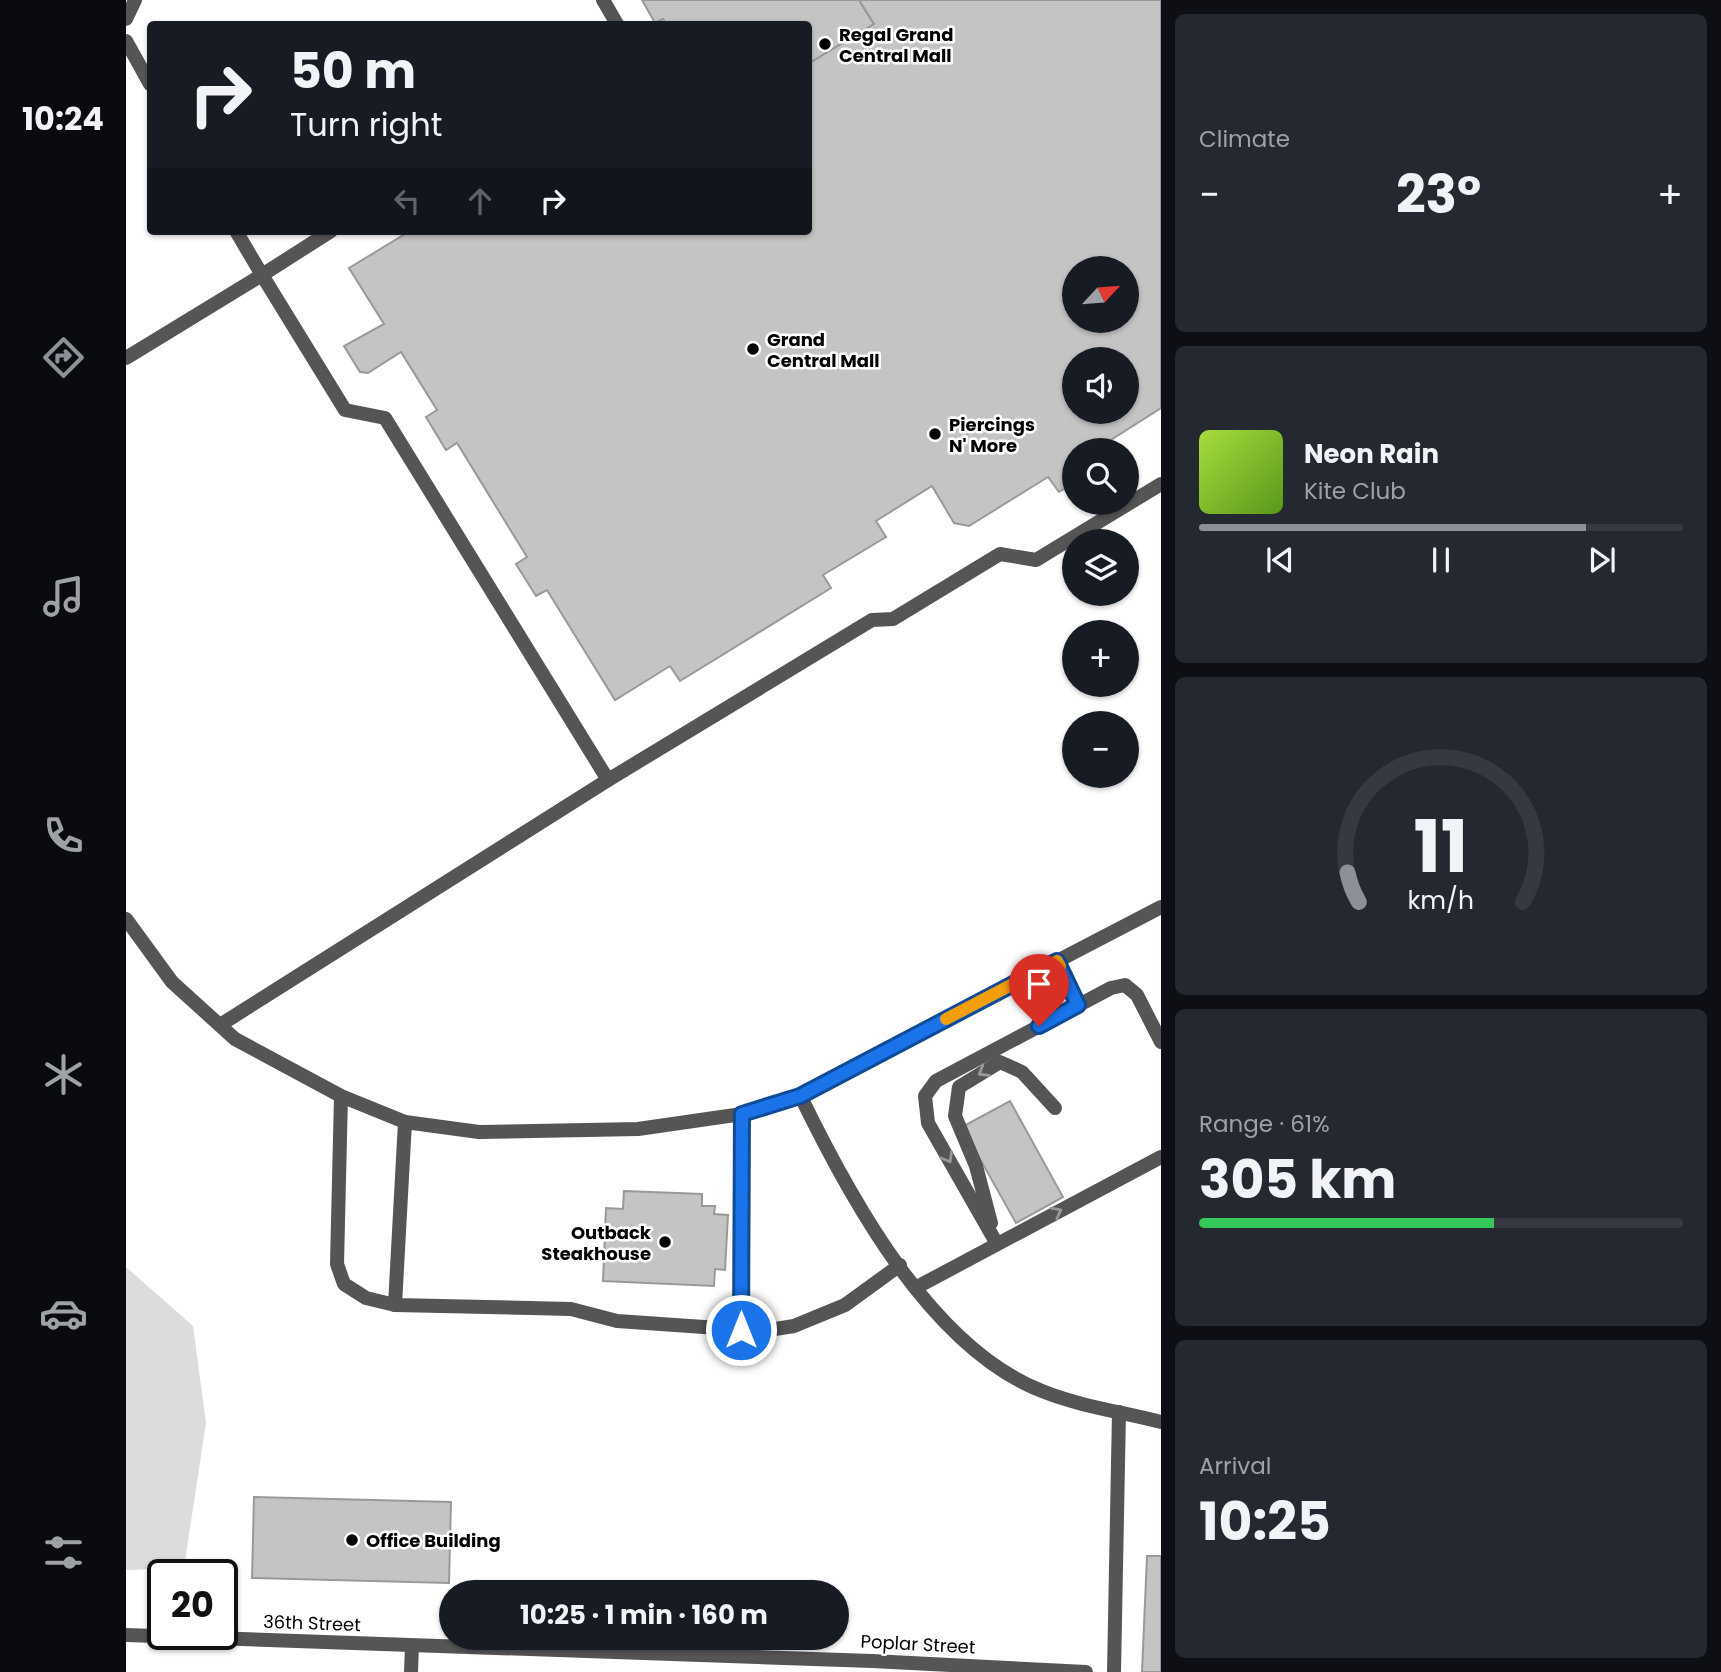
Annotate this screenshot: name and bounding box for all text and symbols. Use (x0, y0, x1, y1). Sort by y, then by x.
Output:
place label: Regal Grand Central Mall (839, 22, 953, 68)
marker: Regal Grand Central Mall (817, 36, 833, 52)
text: 50 m (290, 37, 416, 105)
icon: right (175, 49, 266, 140)
text: 10:24 (22, 96, 104, 141)
text: Turn right (290, 102, 442, 147)
text: Climate (1199, 123, 1290, 155)
text: 23° (1396, 158, 1481, 231)
text: − (1199, 168, 1220, 221)
text: + (1657, 168, 1683, 221)
icon: left (388, 182, 426, 220)
icon: ahead (461, 182, 499, 220)
icon: right (534, 182, 572, 220)
north arrow (1062, 256, 1139, 332)
map controls (1062, 256, 1139, 788)
place label: Grand Central Mall (767, 327, 880, 373)
icon: directions (39, 333, 88, 382)
marker: Grand Central Mall (745, 341, 761, 357)
button: sound (1062, 347, 1139, 424)
place label: Piercings N' More (949, 412, 1035, 458)
marker: Piercings N' More (927, 426, 943, 442)
text: Neon Rain (1304, 436, 1439, 472)
button: search (1062, 438, 1139, 515)
text: Kite Club (1304, 475, 1406, 507)
button: layers (1062, 529, 1139, 606)
icon: previous (1261, 541, 1299, 579)
icon: pause (1422, 541, 1460, 579)
icon: next (1583, 541, 1621, 579)
icon: music (39, 572, 88, 621)
button: + (1062, 620, 1139, 697)
button: − (1062, 711, 1139, 788)
text: 11 (1414, 796, 1468, 897)
icon: phone (39, 811, 88, 860)
text: km/h (1408, 883, 1474, 918)
pin (1009, 954, 1069, 1026)
icon: arrive (1020, 965, 1058, 1003)
icon: climate (39, 1050, 88, 1099)
one-way arrow (978, 1064, 991, 1077)
text: Range · 61% (1199, 1108, 1330, 1140)
text: 305 km (1199, 1143, 1396, 1216)
one-way arrow (940, 1151, 953, 1164)
one-way arrow (1050, 1207, 1063, 1220)
place label: Outback Steakhouse (541, 1220, 652, 1266)
marker: Outback Steakhouse (657, 1234, 673, 1250)
icon: car (39, 1289, 88, 1338)
position arrow (704, 1293, 778, 1367)
text: Arrival (1199, 1450, 1271, 1482)
text: 10:25 (1199, 1485, 1331, 1558)
icon: filters (39, 1528, 88, 1577)
place label: Office Building (366, 1528, 501, 1553)
marker: Office Building (344, 1532, 360, 1548)
speed limit sign: 20 (147, 1559, 238, 1650)
text: 10:25 · 1 min · 160 m (520, 1597, 768, 1633)
street label: 36th Street (263, 1609, 361, 1637)
street label: Poplar Street (860, 1629, 976, 1659)

